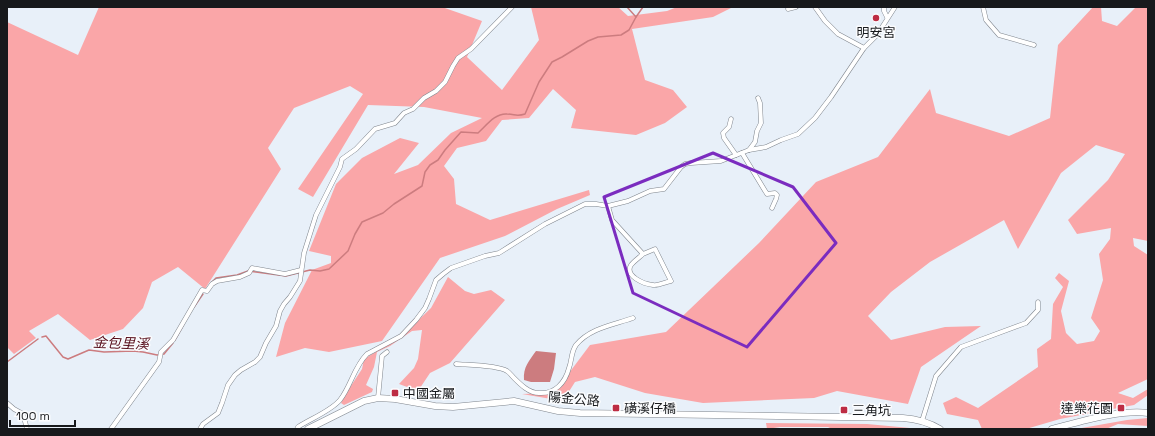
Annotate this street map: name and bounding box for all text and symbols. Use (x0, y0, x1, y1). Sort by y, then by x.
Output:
marker: 明安宮 (871, 13, 881, 23)
place label: 明安宮 (856, 24, 896, 41)
water label: 金包里溪 (93, 333, 151, 353)
place label: 中國金屬 (403, 385, 455, 402)
marker: 中國金屬 (390, 388, 400, 398)
street label: 陽金公路 (547, 388, 601, 410)
place label: 磺溪仔橋 (624, 400, 676, 417)
place label: 達樂花園 (1061, 400, 1113, 417)
scale bar (10, 402, 75, 428)
place label: 三角坑 (852, 402, 891, 419)
marker: 磺溪仔橋 (611, 403, 621, 413)
marker: 達樂花園 (1116, 403, 1126, 413)
marker: 三角坑 (839, 405, 849, 415)
text: 100 m (16, 408, 50, 424)

